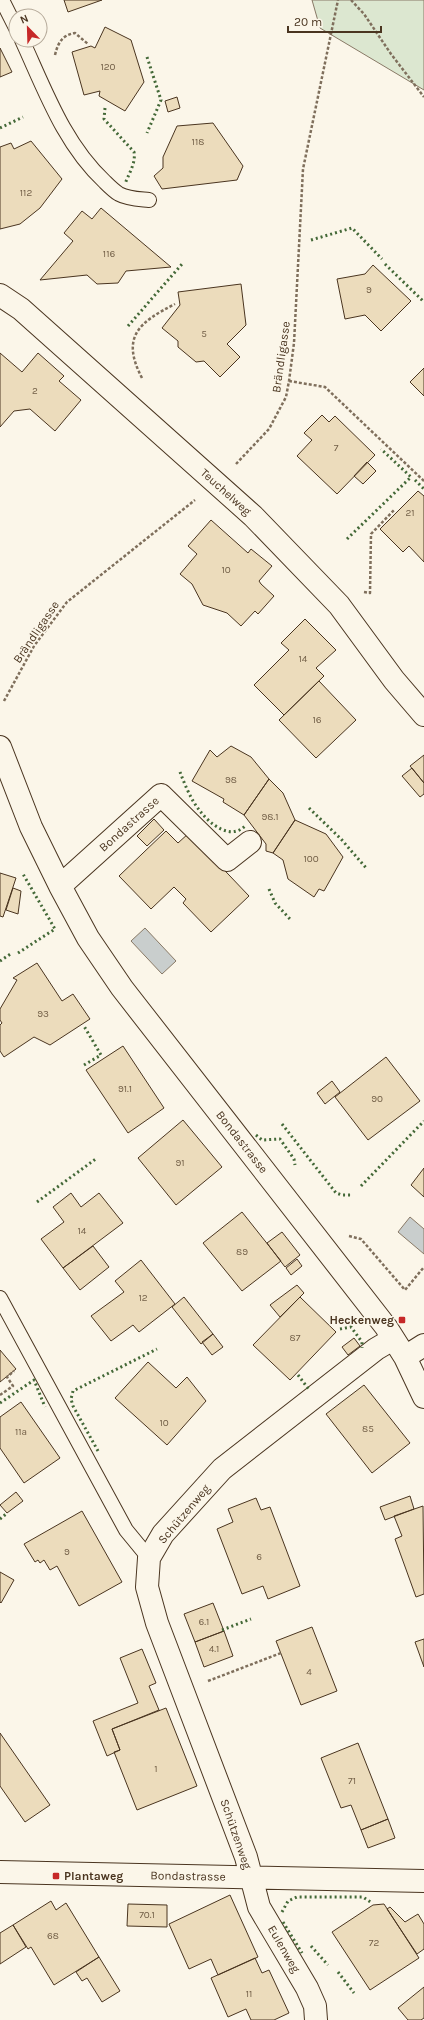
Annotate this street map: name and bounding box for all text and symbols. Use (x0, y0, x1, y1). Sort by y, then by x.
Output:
north arrow (8, 8, 48, 48)
scale bar (288, 8, 381, 34)
text: N (18, 12, 30, 27)
text: 20 m (294, 15, 322, 29)
house number: 120 (100, 61, 116, 73)
house number: 118 (192, 136, 204, 148)
house number: 112 (20, 187, 32, 199)
house number: 116 (103, 248, 115, 260)
house number: 9 (366, 284, 372, 296)
street label: Brändligasse (269, 320, 293, 394)
house number: 5 (201, 328, 207, 340)
house number: 2 (32, 385, 38, 397)
house number: 7 (334, 442, 339, 454)
street label: Teuchelweg (198, 466, 254, 518)
house number: 21 (405, 507, 415, 519)
house number: 10 (221, 564, 231, 576)
street label: Brändligasse (10, 598, 62, 666)
house number: 14 (299, 653, 308, 665)
house number: 16 (312, 714, 322, 726)
house number: 98 (225, 774, 237, 786)
street label: Bondastrasse (96, 794, 162, 854)
house number: 98.1 (261, 811, 279, 823)
house number: 100 (303, 853, 319, 865)
house number: 93 (37, 1008, 49, 1020)
house number: 91.1 (118, 1083, 132, 1095)
house number: 90 (371, 1093, 383, 1105)
street label: Bondastrasse (213, 1108, 271, 1176)
house number: 91 (175, 1157, 185, 1169)
house number: 14 (78, 1225, 87, 1237)
house number: 89 (236, 1246, 248, 1258)
house number: 12 (138, 1292, 148, 1304)
place label: Heckenweg (329, 1313, 394, 1327)
marker: Heckenweg (397, 1315, 407, 1325)
house number: 87 (290, 1332, 301, 1344)
house number: 10 (159, 1417, 169, 1429)
house number: 85 (362, 1423, 374, 1435)
house number: 11a (15, 1426, 27, 1438)
street label: Schützenweg (155, 1481, 213, 1547)
house number: 9 (64, 1546, 70, 1558)
house number: 6 (256, 1551, 262, 1563)
house number: 6.1 (199, 1616, 209, 1628)
house number: 4.1 (209, 1643, 219, 1655)
house number: 4 (306, 1666, 312, 1678)
house number: 1 (154, 1763, 158, 1775)
house number: 71 (348, 1775, 356, 1787)
street label: Schützenweg (217, 1797, 255, 1871)
street label: Bondastrasse (150, 1868, 226, 1884)
place label: Plantaweg (64, 1869, 123, 1883)
marker: Plantaweg (51, 1871, 61, 1881)
house number: 70.1 (139, 1909, 155, 1921)
street label: Eulenweg (265, 1923, 303, 1975)
house number: 68 (47, 1930, 59, 1942)
house number: 72 (369, 1937, 379, 1949)
house number: 11 (246, 1988, 252, 2000)

